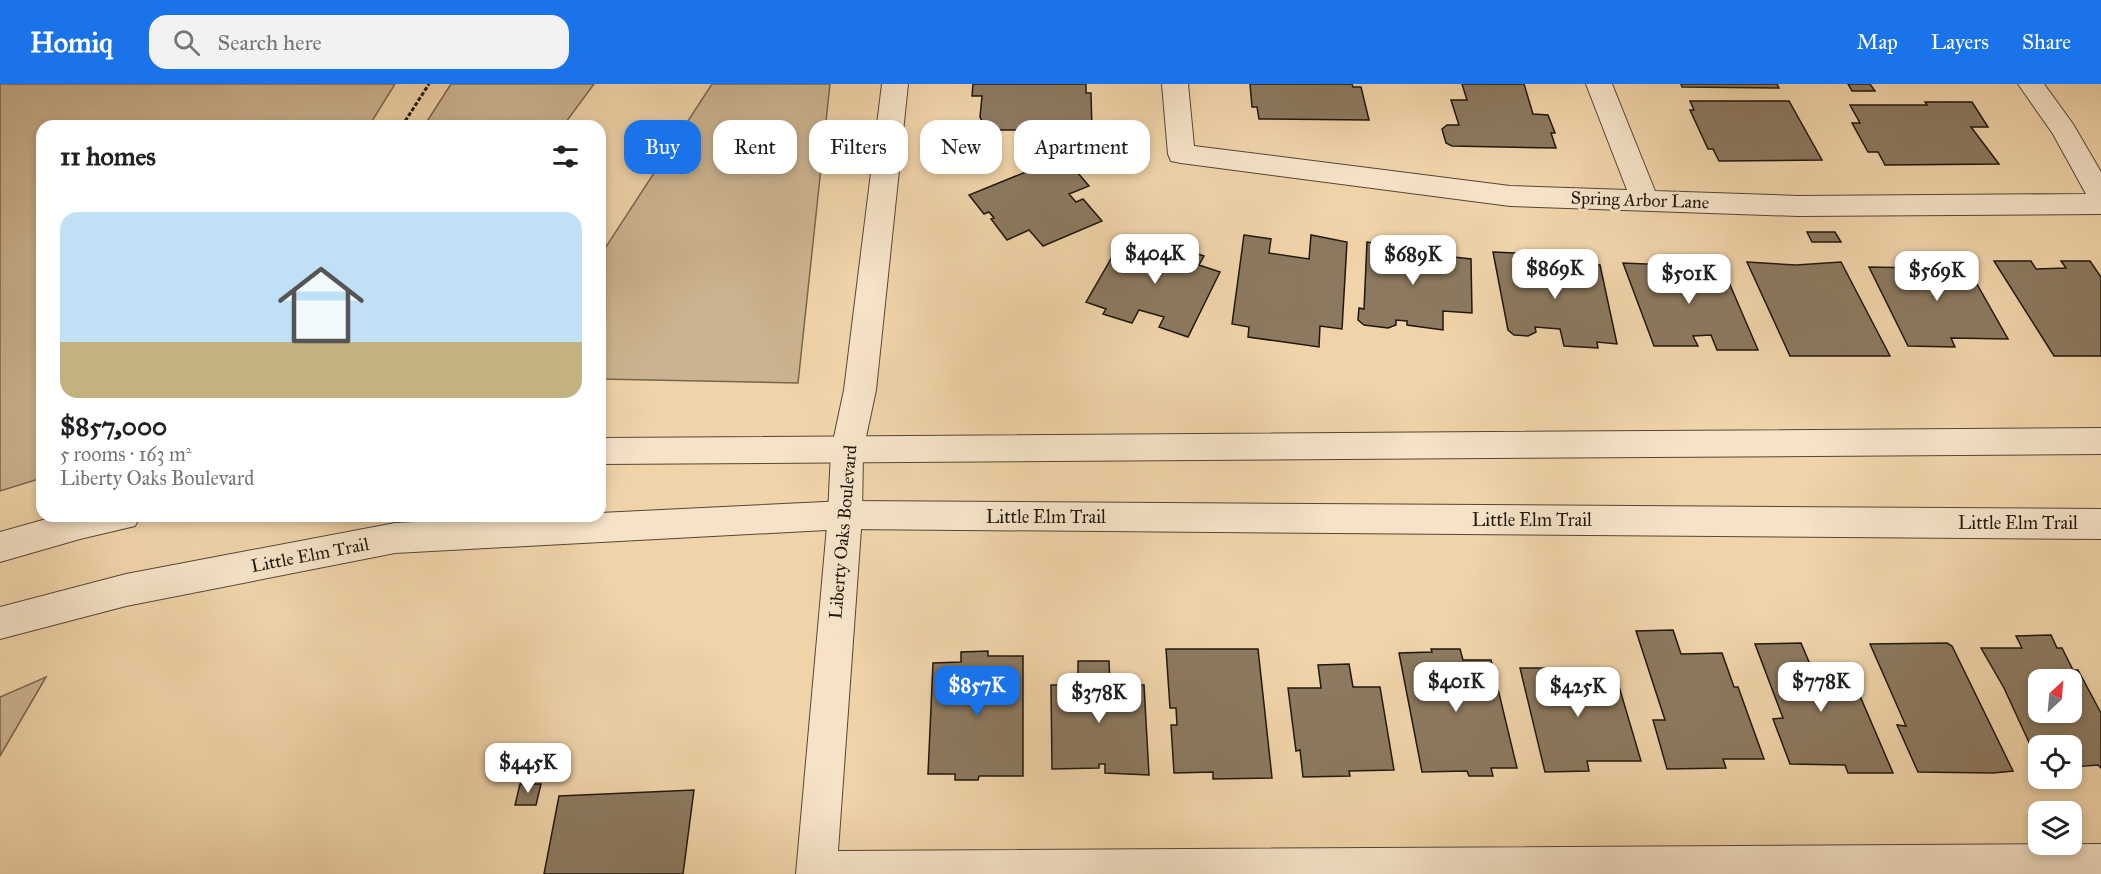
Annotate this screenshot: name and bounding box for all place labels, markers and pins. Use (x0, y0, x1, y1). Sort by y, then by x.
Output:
pin: $404K (1113, 234, 1197, 285)
pin: $689K (1371, 235, 1455, 286)
pin: $869K (1513, 249, 1597, 300)
pin: $569K (1895, 251, 1979, 302)
pin: $501K (1647, 254, 1731, 305)
pin: $401K (1414, 662, 1498, 713)
pin: $778K (1779, 662, 1863, 713)
pin: $857K (935, 666, 1019, 717)
pin: $425K (1536, 667, 1620, 718)
pin: $378K (1057, 673, 1141, 724)
pin: $445K (486, 743, 570, 794)

